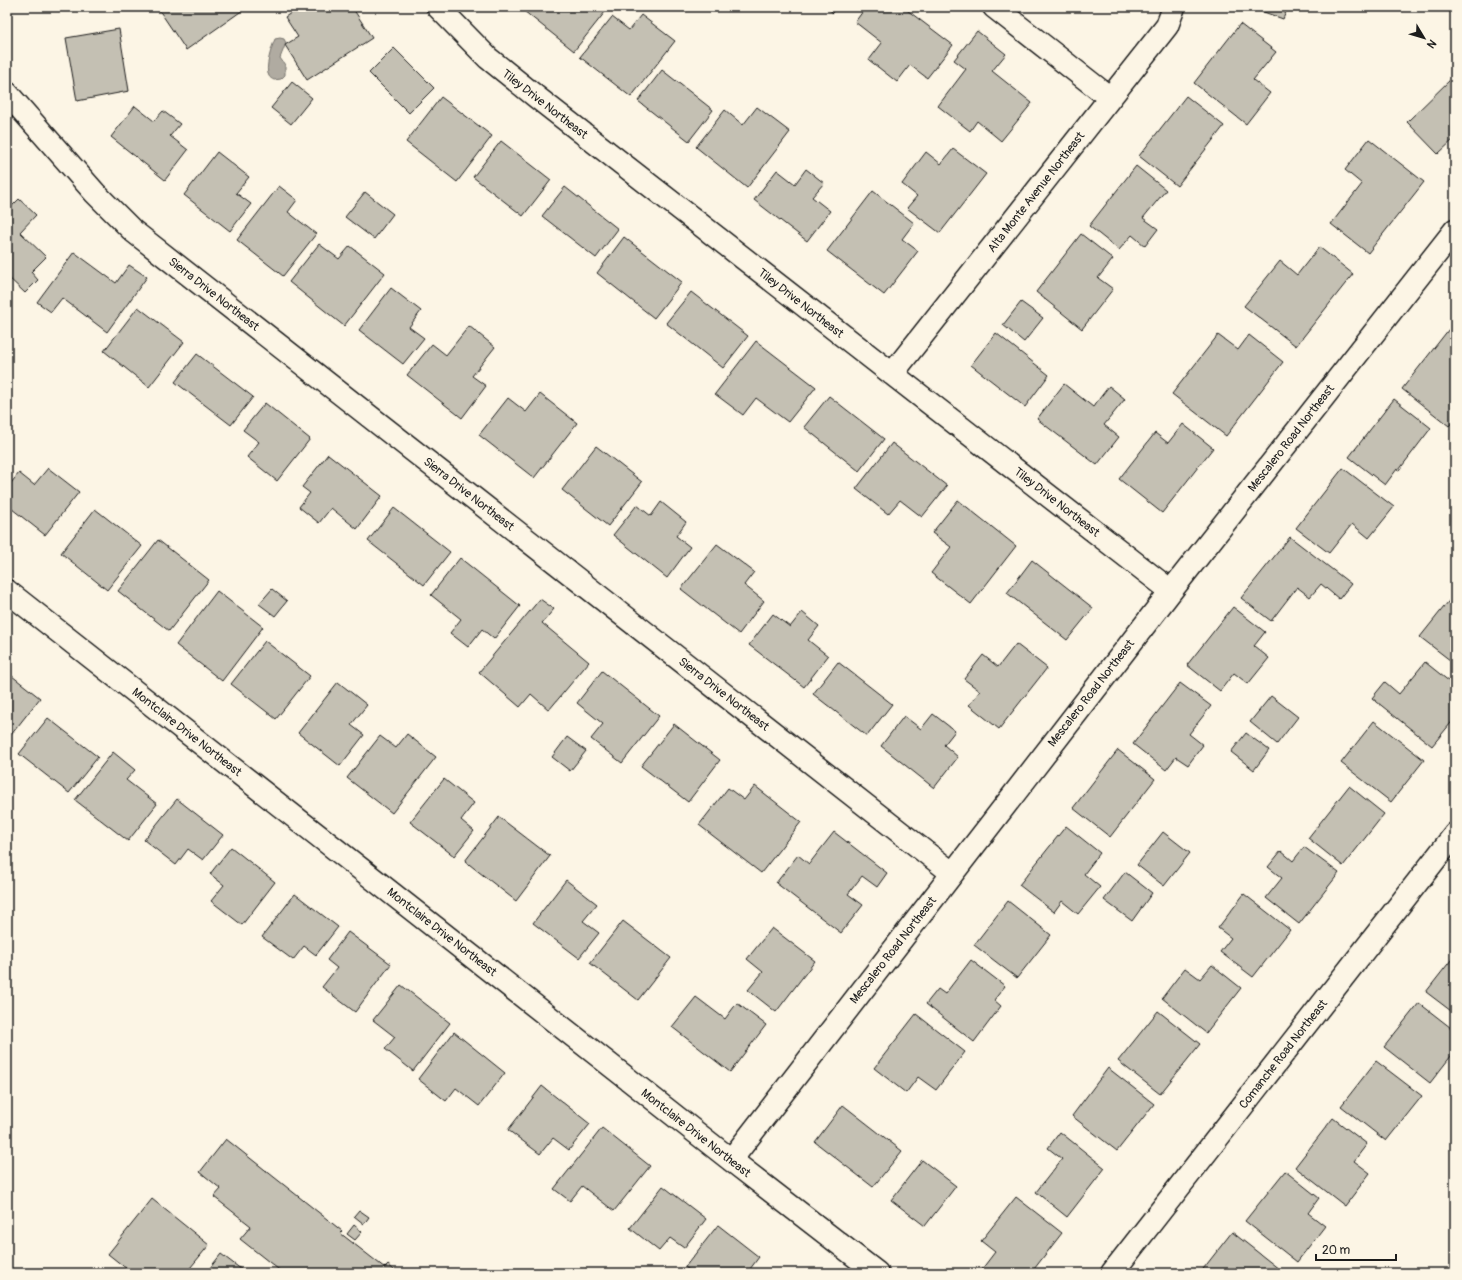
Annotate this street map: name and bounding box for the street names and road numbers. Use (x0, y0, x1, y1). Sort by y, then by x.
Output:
street label: Tiley Drive Northeast (499, 66, 591, 143)
street label: Alta Monte Avenue Northeast (985, 129, 1088, 256)
street label: Sierra Drive Northeast (165, 254, 262, 335)
street label: Tiley Drive Northeast (755, 265, 847, 342)
street label: Mescalero Road Northeast (1245, 382, 1338, 495)
street label: Sierra Drive Northeast (420, 454, 517, 535)
street label: Tiley Drive Northeast (1011, 464, 1103, 541)
street label: Mescalero Road Northeast (1045, 637, 1138, 750)
street label: Sierra Drive Northeast (675, 654, 772, 735)
street label: Montclaire Drive Northeast (129, 685, 245, 780)
street label: Montclaire Drive Northeast (384, 885, 500, 980)
street label: Mescalero Road Northeast (847, 894, 940, 1007)
street label: Comanche Road Northeast (1236, 996, 1331, 1112)
street label: Montclaire Drive Northeast (638, 1086, 754, 1181)

